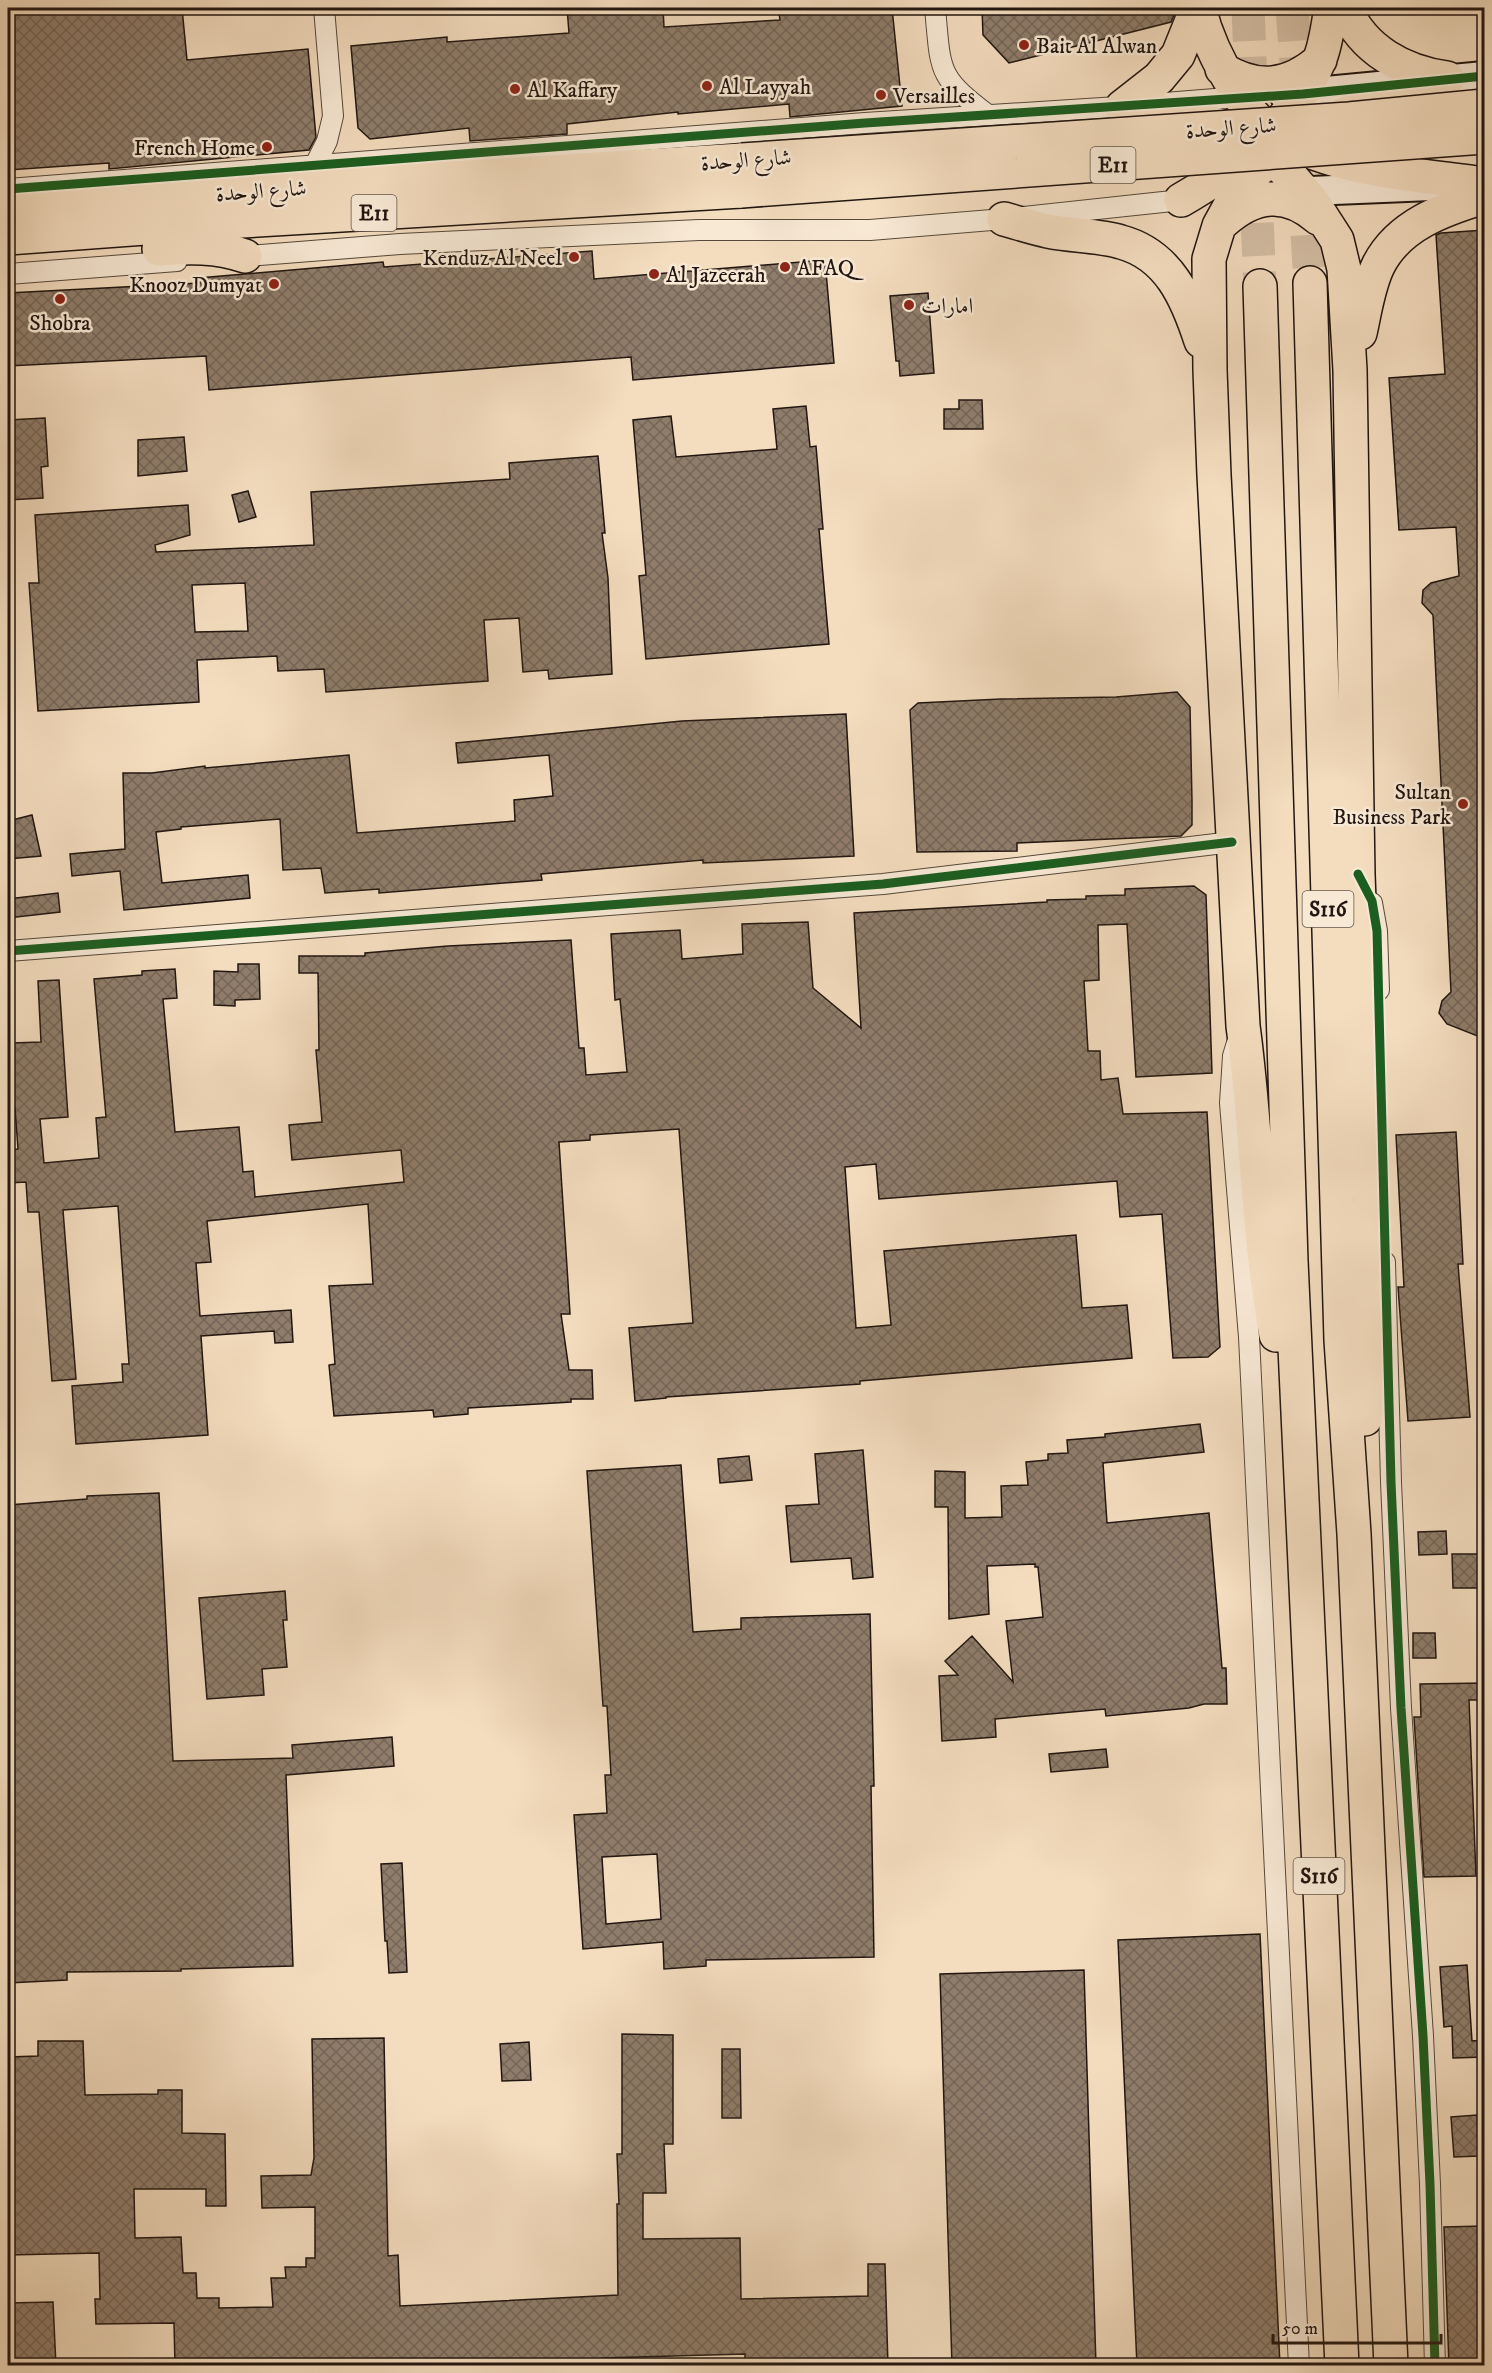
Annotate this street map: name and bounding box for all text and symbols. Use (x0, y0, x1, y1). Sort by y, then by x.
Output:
place label: Bait Al Alwan (1036, 33, 1158, 60)
marker: Bait Al Alwan (1017, 38, 1031, 52)
place label: Al Layyah (719, 74, 812, 101)
place label: Al Kaffary (527, 77, 618, 104)
marker: Al Layyah (700, 79, 714, 93)
marker: Al Kaffary (508, 82, 522, 96)
place label: Versailles (892, 83, 975, 110)
marker: Versailles (874, 88, 888, 102)
street label: شارع الوحدة (1185, 112, 1278, 149)
place label: French Home (134, 135, 255, 162)
marker: French Home (260, 140, 274, 154)
street label: شارع الوحدة (700, 144, 793, 181)
road number: E11 (1090, 147, 1136, 183)
street label: شارع الوحدة (215, 175, 308, 212)
road number: E11 (352, 195, 397, 231)
place label: Kenduz Al Neel (423, 245, 562, 272)
marker: Kenduz Al Neel (567, 250, 581, 264)
place label: AFAQ (797, 255, 864, 282)
marker: AFAQ (778, 260, 792, 274)
place label: Al Jazeerah (666, 262, 766, 289)
marker: Al Jazeerah (647, 267, 661, 281)
place label: Knooz Dumyat (129, 272, 262, 299)
marker: Knooz Dumyat (267, 277, 281, 291)
marker: Shobra (53, 292, 67, 306)
place label: امارات (921, 293, 973, 320)
marker: امارات (902, 298, 916, 312)
place label: Shobra (29, 310, 91, 337)
place label: Sultan Business Park (1332, 779, 1451, 831)
marker: Sultan Business Park (1456, 797, 1470, 811)
road number: S116 (1302, 891, 1354, 927)
road number: S116 (1294, 1858, 1344, 1894)
scale bar (1273, 2307, 1441, 2345)
text: 50 m (1282, 2318, 1318, 2340)

